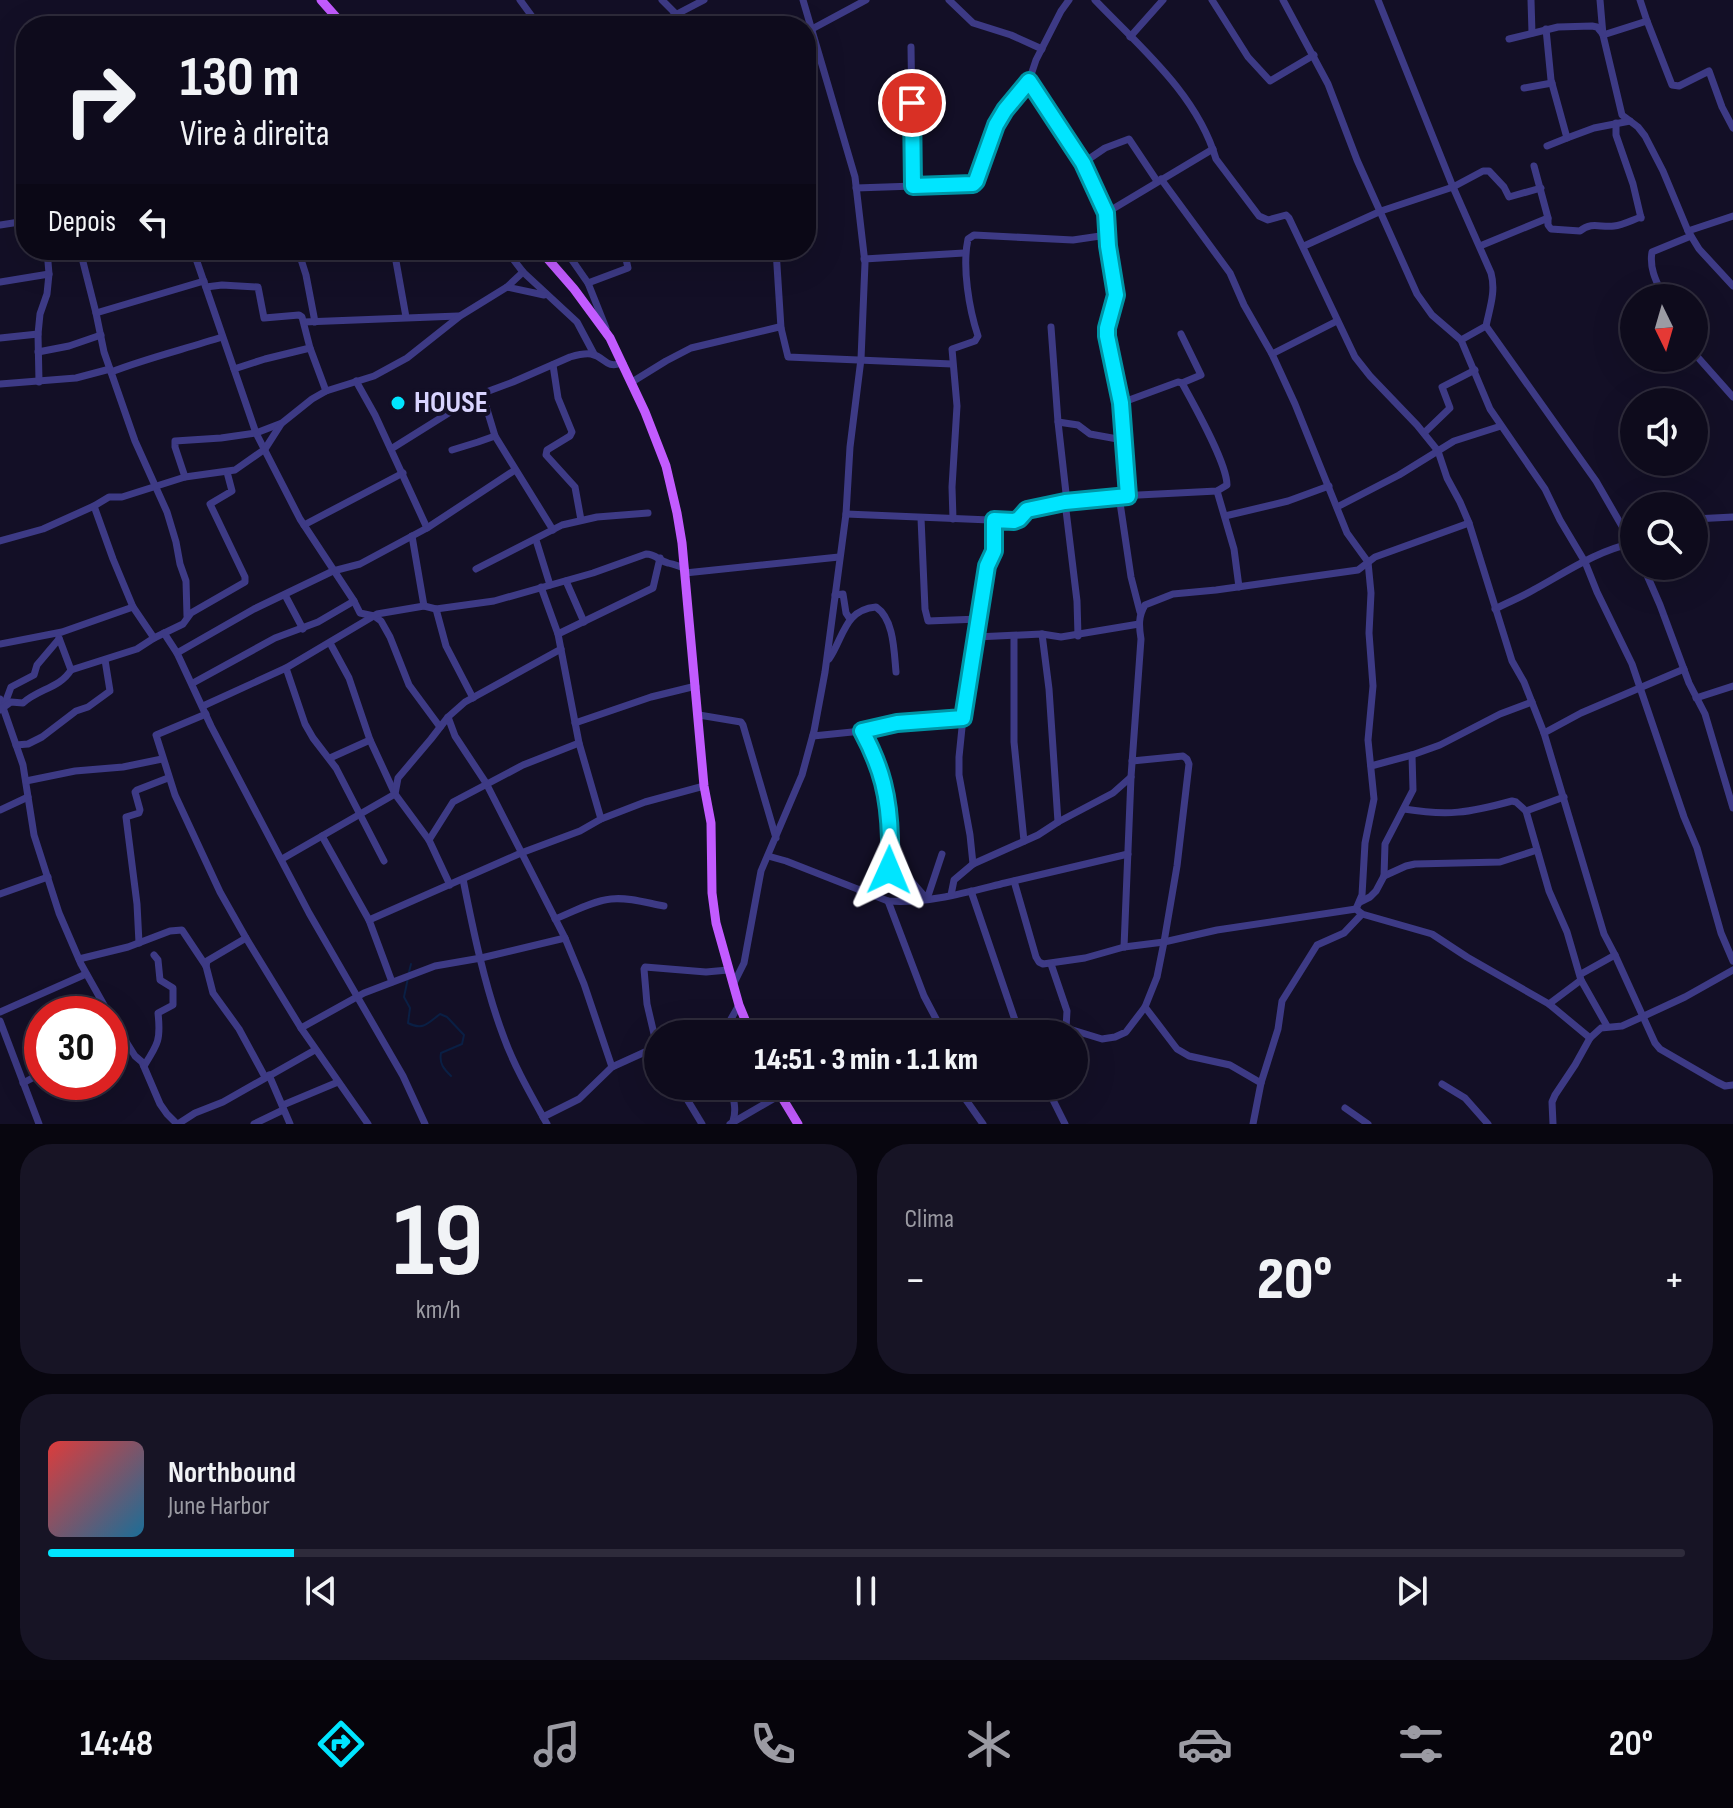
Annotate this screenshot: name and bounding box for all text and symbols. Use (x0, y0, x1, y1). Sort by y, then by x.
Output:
text: 130 m (180, 45, 300, 112)
icon: right (48, 48, 152, 152)
pin (878, 69, 946, 137)
icon: arrive (890, 81, 934, 125)
text: Vire à direita (180, 113, 330, 156)
icon: left (132, 200, 176, 244)
text: Depois (48, 204, 116, 240)
north arrow (1620, 284, 1708, 372)
map controls (1620, 284, 1708, 580)
place label: HOUSE (414, 385, 488, 421)
button: sound (1620, 388, 1708, 476)
marker: HOUSE (389, 394, 407, 412)
button: search (1620, 492, 1708, 580)
position arrow (847, 828, 931, 912)
speed limit sign: 30 (24, 996, 128, 1100)
text: 14:51 · 3 min · 1.1 km (754, 1042, 978, 1078)
text: 19 (393, 1180, 483, 1305)
text: Clima (905, 1204, 954, 1235)
text: 20° (1257, 1244, 1333, 1316)
text: − (905, 1254, 926, 1307)
text: + (1663, 1254, 1685, 1307)
text: km/h (416, 1295, 461, 1326)
text: Northbound (168, 1455, 296, 1491)
text: June Harbor (168, 1491, 270, 1522)
icon: previous (299, 1569, 343, 1613)
icon: pause (844, 1569, 888, 1613)
icon: next (1390, 1569, 1434, 1613)
icon: directions (313, 1716, 369, 1772)
icon: music (529, 1716, 585, 1772)
icon: phone (745, 1716, 801, 1772)
icon: climate (961, 1716, 1017, 1772)
icon: car (1177, 1716, 1233, 1772)
icon: filters (1393, 1716, 1449, 1772)
text: 14:48 (80, 1723, 153, 1766)
text: 20° (1609, 1723, 1653, 1766)

